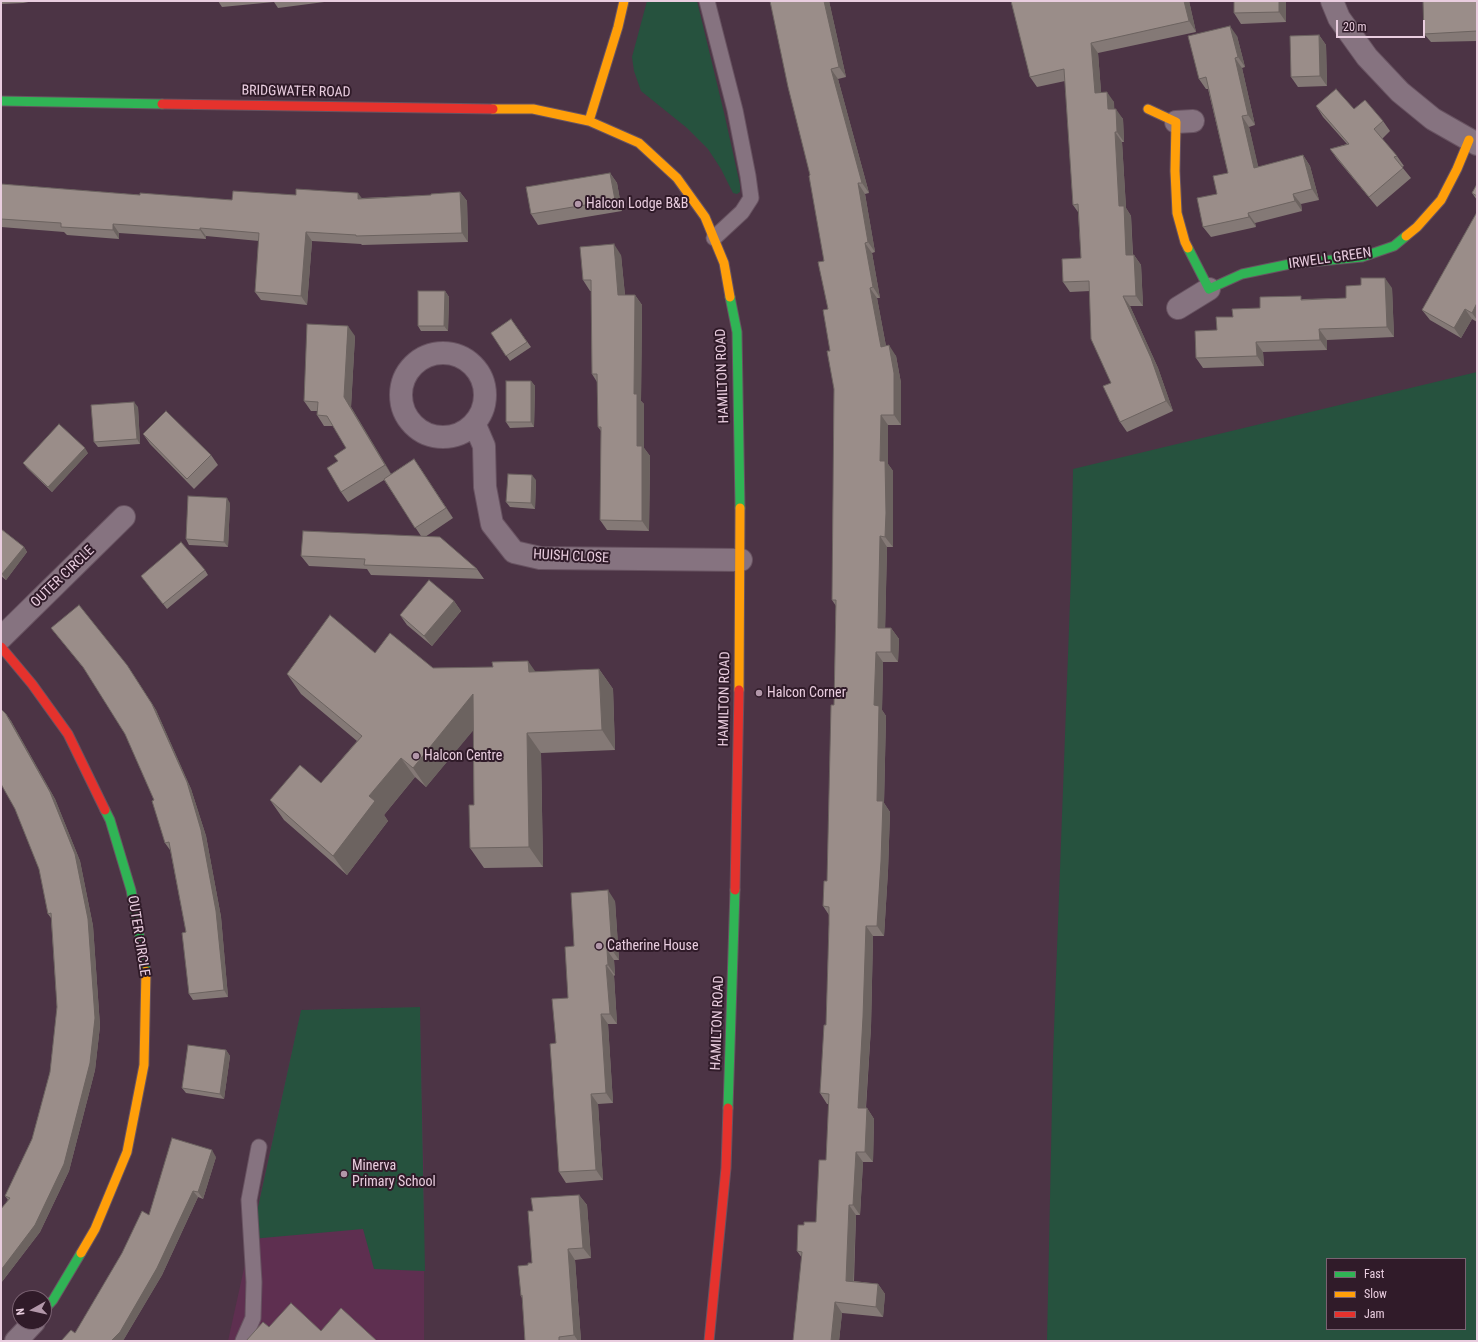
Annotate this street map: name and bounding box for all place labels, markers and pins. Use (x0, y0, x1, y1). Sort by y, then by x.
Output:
place label: Halcon Lodge B&B (586, 196, 688, 212)
marker: Halcon Lodge B&B (573, 199, 583, 209)
place label: Halcon Corner (767, 685, 846, 701)
marker: Halcon Corner (754, 688, 764, 698)
place label: Halcon Centre (424, 748, 502, 764)
marker: Halcon Centre (411, 751, 421, 761)
place label: Catherine House (607, 938, 699, 954)
marker: Catherine House (594, 941, 604, 951)
place label: Minerva Primary School (352, 1158, 436, 1190)
marker: Minerva Primary School (339, 1169, 349, 1179)

